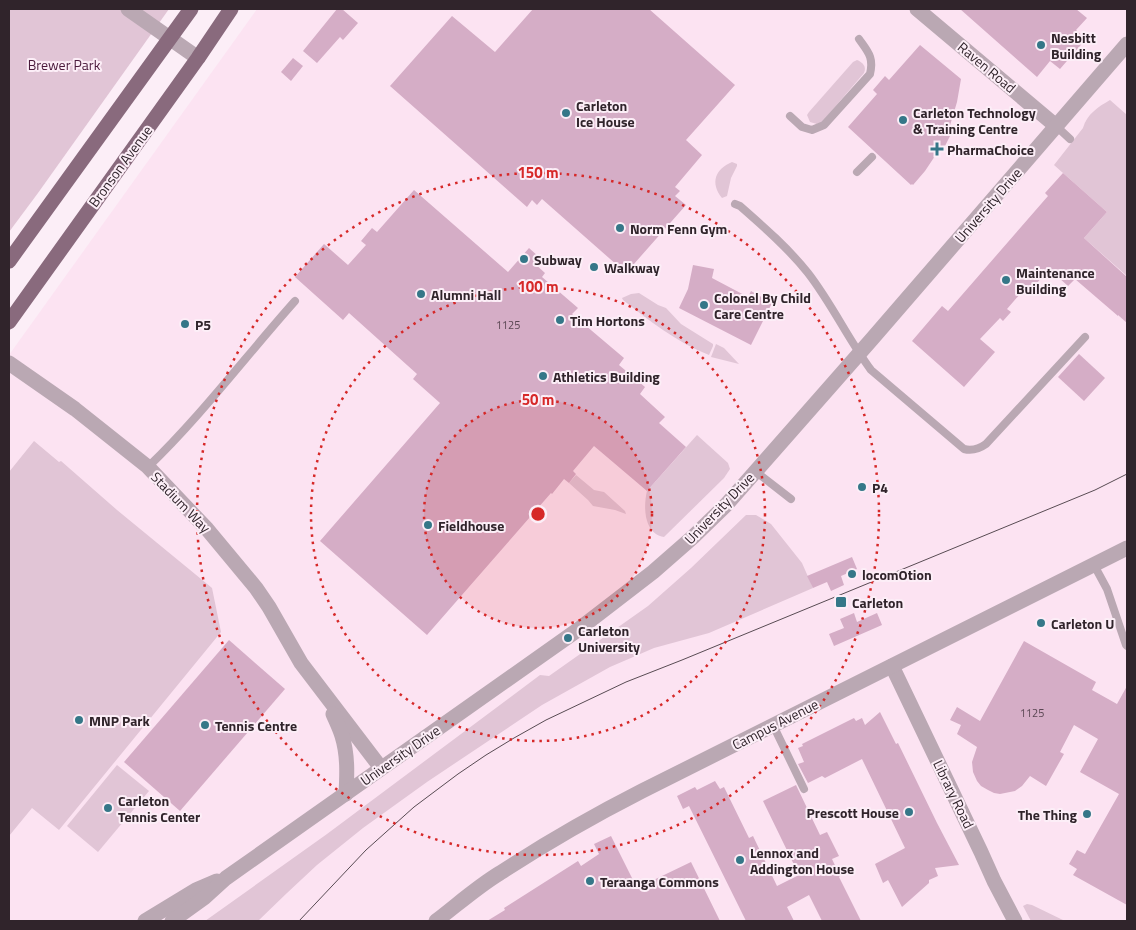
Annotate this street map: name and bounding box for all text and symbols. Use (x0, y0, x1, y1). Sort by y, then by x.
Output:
place label: Nesbitt Building (1051, 27, 1102, 64)
street label: Raven Road (953, 36, 1021, 98)
marker: Nesbitt Building (1035, 39, 1047, 51)
park label: Brewer Park (28, 54, 101, 75)
place label: Carleton Ice House (576, 95, 635, 132)
place label: Carleton Technology & Training Centre (913, 102, 1036, 139)
marker: Carleton Ice House (560, 107, 572, 119)
marker: Carleton Technology & Training Centre (897, 114, 909, 126)
street label: Bronson Avenue (83, 121, 157, 211)
place label: PharmaChoice (947, 139, 1034, 160)
marker: PharmaChoice (931, 143, 943, 155)
text: 150 m (517, 161, 559, 184)
street label: University Drive (950, 163, 1026, 247)
place label: Norm Fenn Gym (630, 218, 727, 239)
marker: Norm Fenn Gym (614, 222, 626, 234)
place label: Subway (534, 249, 582, 270)
marker: Subway (518, 253, 530, 265)
place label: Walkway (604, 257, 660, 278)
marker: Walkway (588, 261, 600, 273)
place label: Maintenance Building (1016, 262, 1095, 299)
marker: Maintenance Building (1000, 274, 1012, 286)
text: 100 m (517, 275, 559, 298)
place label: Alumni Hall (431, 284, 501, 305)
place label: Colonel By Child Care Centre (714, 287, 811, 324)
marker: Alumni Hall (415, 288, 427, 300)
marker: Colonel By Child Care Centre (698, 299, 710, 311)
place label: Tim Hortons (570, 310, 645, 331)
place label: P5 (195, 314, 211, 335)
marker: Tim Hortons (554, 314, 566, 326)
house number: 1125 (496, 317, 520, 333)
marker: P5 (179, 318, 191, 330)
place label: Athletics Building (553, 366, 660, 387)
marker: Athletics Building (537, 370, 549, 382)
text: 50 m (522, 388, 554, 411)
street label: Stadium Way (146, 467, 216, 538)
street label: University Drive (679, 467, 759, 549)
place label: P4 (872, 477, 888, 498)
marker: P4 (856, 481, 868, 493)
centre of rings (529, 505, 547, 523)
place label: Fieldhouse (438, 515, 504, 536)
marker: Fieldhouse (422, 519, 434, 531)
place label: locomOtion (862, 564, 932, 585)
marker: locomOtion (846, 568, 858, 580)
place label: Carleton (852, 592, 903, 613)
marker: Carleton (834, 595, 848, 609)
place label: Carleton U (1051, 613, 1114, 634)
marker: Carleton U (1035, 617, 1047, 629)
place label: Carleton University (578, 620, 640, 657)
marker: Carleton University (562, 632, 574, 644)
street label: Campus Avenue (728, 693, 822, 755)
house number: 1125 (1020, 705, 1044, 721)
place label: MNP Park (89, 710, 151, 731)
marker: MNP Park (73, 714, 85, 726)
place label: Tennis Centre (215, 715, 297, 736)
marker: Tennis Centre (199, 719, 211, 731)
street label: University Drive (356, 720, 444, 790)
street label: Library Road (928, 756, 980, 832)
place label: Carleton Tennis Center (118, 790, 200, 827)
marker: Carleton Tennis Center (102, 802, 114, 814)
place label: Prescott House (807, 802, 899, 823)
place label: The Thing (1018, 804, 1078, 825)
marker: Prescott House (903, 806, 915, 818)
marker: The Thing (1081, 808, 1093, 820)
place label: Lennox and Addington House (750, 842, 854, 879)
marker: Lennox and Addington House (734, 854, 746, 866)
place label: Teraanga Commons (600, 871, 719, 892)
marker: Teraanga Commons (584, 875, 596, 887)

